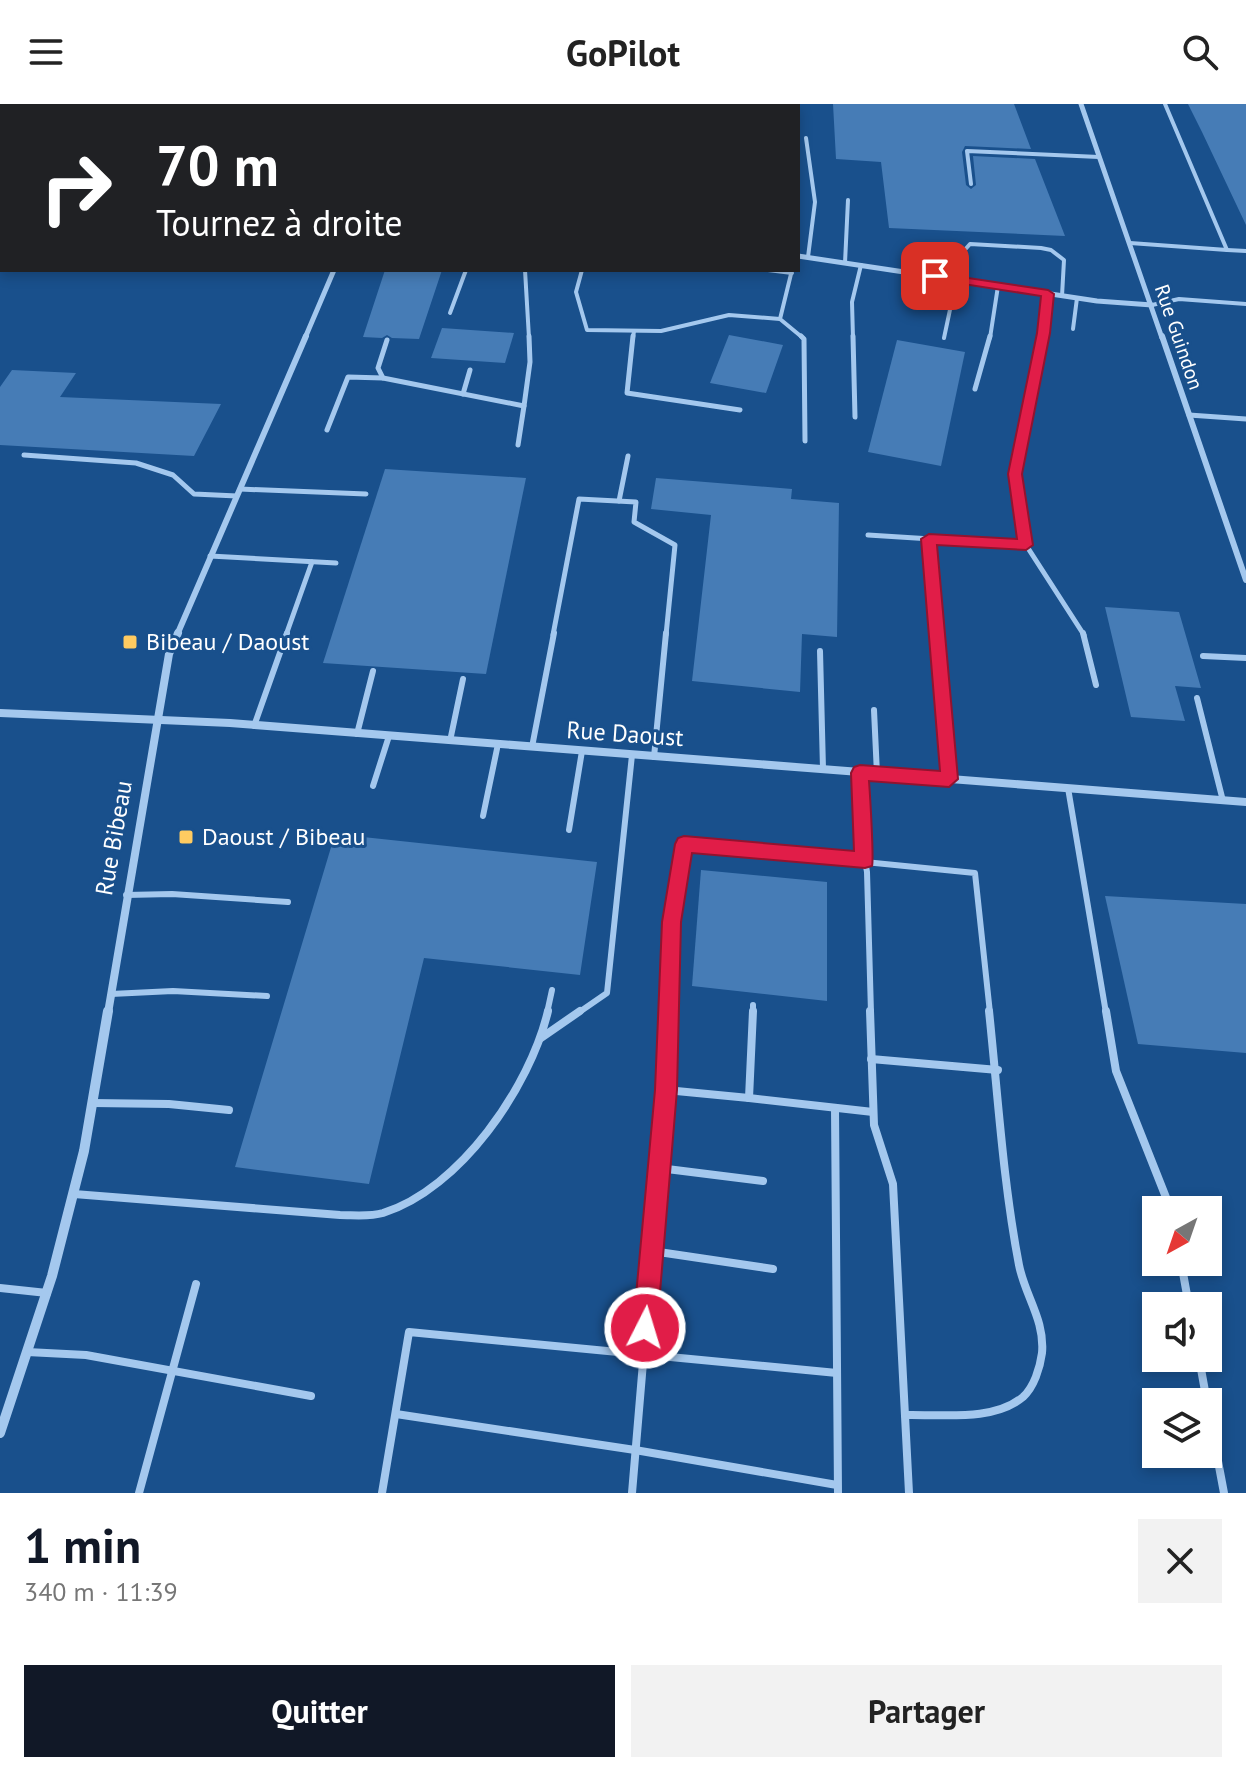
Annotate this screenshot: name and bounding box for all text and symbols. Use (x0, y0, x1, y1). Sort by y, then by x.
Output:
text: GoPilot (566, 29, 680, 76)
icon: menu (24, 30, 68, 74)
icon: search (1178, 30, 1222, 74)
text: 70 m (156, 129, 279, 201)
icon: right (24, 136, 128, 240)
text: Tournez à droite (156, 199, 403, 246)
pin (901, 242, 969, 310)
icon: arrive (913, 254, 957, 298)
street label: Rue Guindon (1149, 281, 1209, 393)
place label: Bibeau / Daoust (146, 626, 309, 657)
marker: Bibeau / Daoust (121, 633, 139, 651)
street label: Rue Daoust (565, 714, 685, 753)
street label: Rue Bibeau (88, 778, 139, 898)
place label: Daoust / Bibeau (202, 821, 365, 852)
marker: Daoust / Bibeau (177, 828, 195, 846)
north arrow (1142, 1196, 1222, 1276)
map controls (1142, 1196, 1222, 1468)
position arrow (603, 1286, 687, 1370)
button: sound (1142, 1292, 1222, 1372)
button: layers (1142, 1388, 1222, 1468)
text: 1 min (24, 1514, 141, 1576)
button: close (1138, 1519, 1222, 1603)
text: 340 m · 11:39 (24, 1575, 178, 1608)
button: Quitter (24, 1665, 615, 1757)
button: Partager (631, 1665, 1222, 1757)

